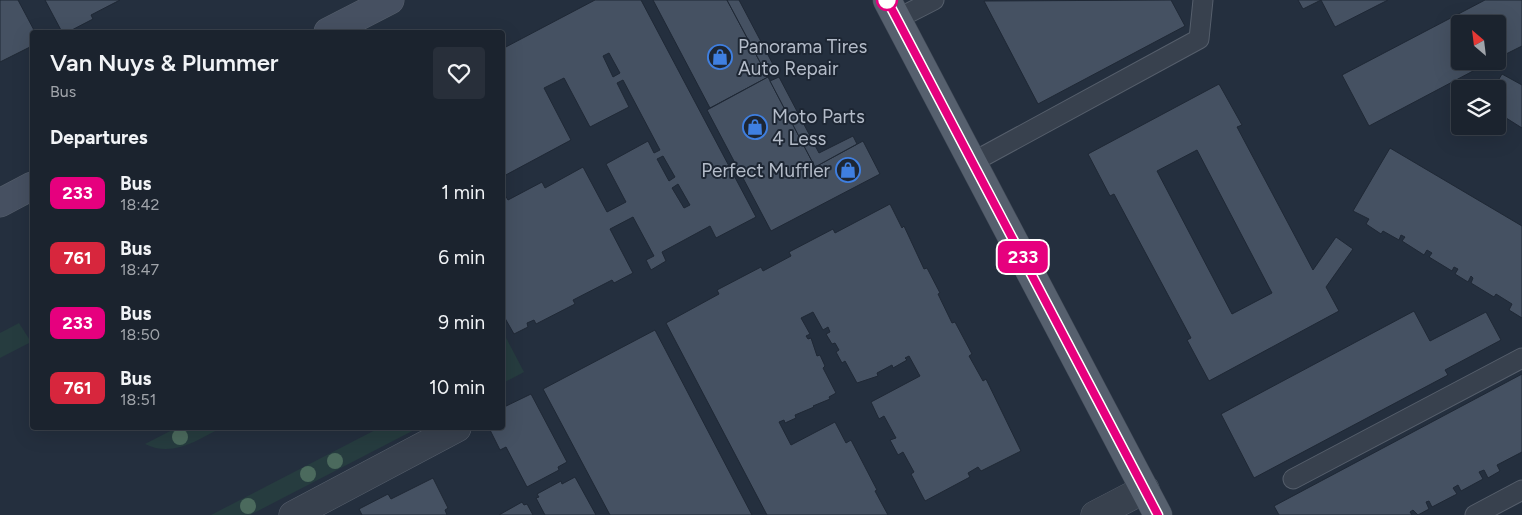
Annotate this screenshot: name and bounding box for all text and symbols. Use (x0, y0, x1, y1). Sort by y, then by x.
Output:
unlabelled marker (876, 0, 898, 11)
north arrow (1451, 15, 1506, 70)
map controls (1451, 15, 1506, 135)
place label: Panorama Tires Auto Repair (738, 35, 867, 80)
shop icon: Panorama Tires Auto Repair (707, 44, 733, 70)
button: heart (433, 47, 485, 99)
text: Van Nuys & Plummer (50, 48, 279, 77)
button: layers (1451, 80, 1506, 135)
text: Bus (50, 82, 76, 101)
place label: Moto Parts 4 Less (772, 105, 865, 150)
shop icon: Moto Parts 4 Less (742, 114, 768, 140)
text: Departures (50, 126, 148, 149)
shop icon: Perfect Muffler (835, 157, 861, 183)
place label: Perfect Muffler (701, 159, 831, 182)
text: Bus (120, 172, 151, 195)
text: 1 min (441, 181, 485, 204)
text: 233 (62, 182, 93, 204)
text: 18:42 (120, 195, 159, 214)
text: Bus (120, 237, 151, 260)
line badge: 233 (994, 241, 1052, 273)
text: 6 min (438, 246, 485, 269)
text: 233 (1008, 246, 1038, 268)
text: 761 (63, 247, 92, 269)
text: 18:47 (120, 260, 159, 279)
text: Bus (120, 302, 151, 325)
text: 9 min (438, 311, 485, 334)
text: 233 (62, 312, 93, 334)
text: 18:50 (120, 325, 160, 344)
text: Bus (120, 367, 151, 390)
text: 10 min (429, 376, 485, 399)
text: 761 (63, 377, 92, 399)
text: 18:51 (120, 390, 156, 409)

